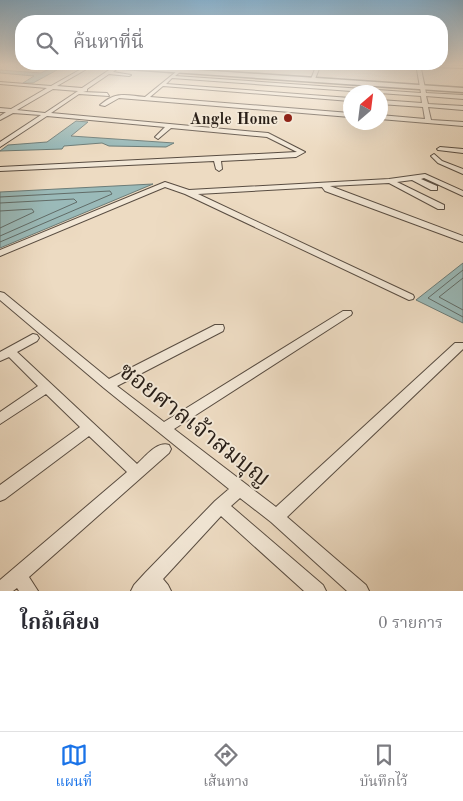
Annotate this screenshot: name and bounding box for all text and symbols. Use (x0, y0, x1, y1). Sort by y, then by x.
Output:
search box (15, 15, 448, 70)
icon: search (33, 29, 61, 57)
text: ค้นหาที่นี่ (73, 34, 144, 53)
north arrow (343, 85, 388, 130)
place label: Angle Home (190, 112, 278, 128)
marker: Angle Home (282, 112, 294, 124)
street label: ซอยศาลเจ้าสมบุญ (113, 356, 276, 493)
text: ใกล้เคียง (20, 613, 100, 634)
text: 0 รายการ (378, 616, 443, 632)
tab: แผนที่ (56, 741, 92, 793)
tab: เส้นทาง (203, 741, 249, 793)
tab: บันทึกไว้ (360, 741, 408, 793)

